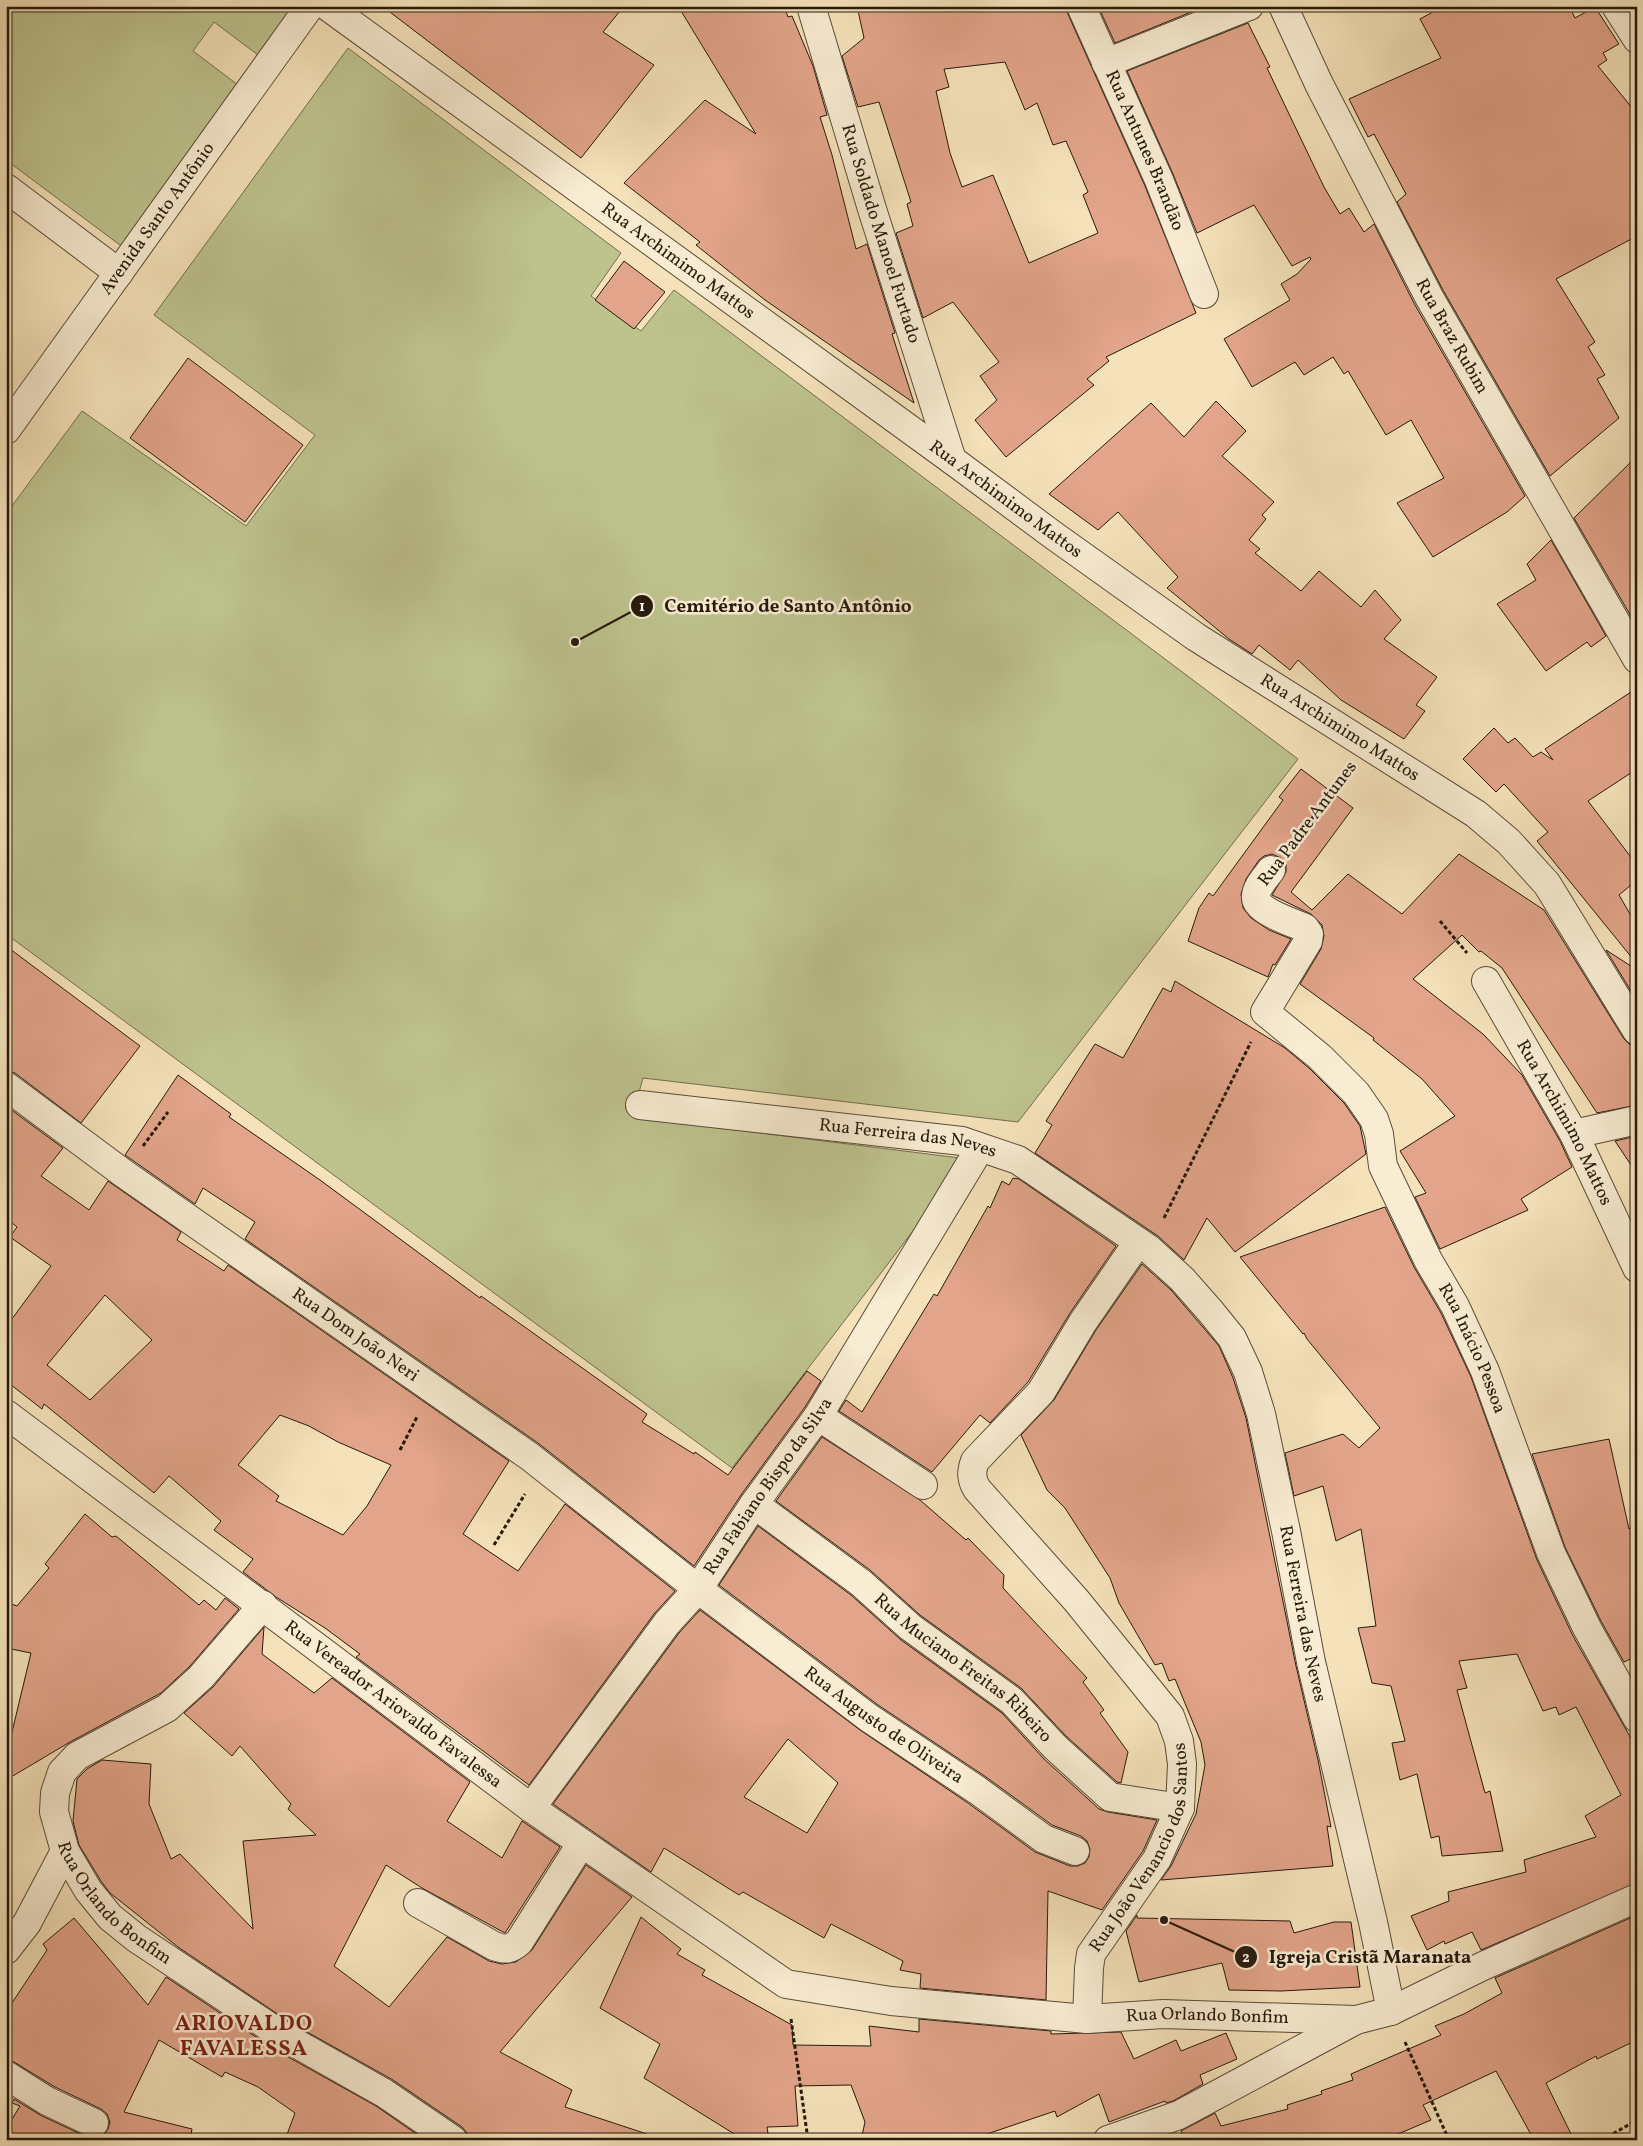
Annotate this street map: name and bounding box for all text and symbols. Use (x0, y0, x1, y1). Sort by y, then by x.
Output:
street label: Rua Antunes Brandão (1099, 66, 1190, 235)
street label: Rua Soldado Manoel Furtado (835, 121, 926, 346)
street label: Avenida Santo Antônio (94, 137, 221, 300)
street label: Rua Archimimo Mattos (596, 197, 760, 325)
street label: Rua Braz Rubim (1409, 274, 1495, 399)
street label: Rua Archimimo Mattos (924, 435, 1087, 564)
callout: Cemitério de Santo Antônio (629, 589, 922, 623)
text: Cemitério de Santo Antônio (664, 594, 912, 620)
text: 1 (639, 597, 645, 618)
street label: Rua Archimimo Mattos (1255, 668, 1424, 788)
street label: Rua Padre Antunes (1253, 756, 1363, 892)
street label: Rua Archimimo Mattos (1510, 1035, 1618, 1210)
street label: Rua Ferreira das Neves (818, 1113, 1000, 1164)
street label: Rua Inácio Pessoa (1432, 1279, 1512, 1417)
street label: Rua Dom João Neri (287, 1282, 424, 1388)
street label: Rua Fabiano Bispo da Silva (698, 1393, 839, 1580)
street label: Rua Ferreira das Neves (1273, 1523, 1333, 1705)
street label: Rua Muciano Freitas Ribeiro (868, 1588, 1058, 1748)
street label: Rua Vereador Ariovaldo Favalessa (279, 1615, 507, 1794)
street label: Rua Augusto de Oliveira (798, 1660, 968, 1790)
street label: Rua João Venancio dos Santos (1083, 1741, 1195, 1957)
street label: Rua Orlando Bonfim (50, 1839, 177, 1971)
callout: Igreja Cristã Maranata (1233, 1940, 1481, 1974)
text: Igreja Cristã Maranata (1269, 1945, 1471, 1971)
text: 2 (1242, 1948, 1250, 1969)
street label: Rua Orlando Bonfim (1125, 2001, 1289, 2030)
district label: ARIOVALDO FAVALESSA (175, 2009, 313, 2065)

